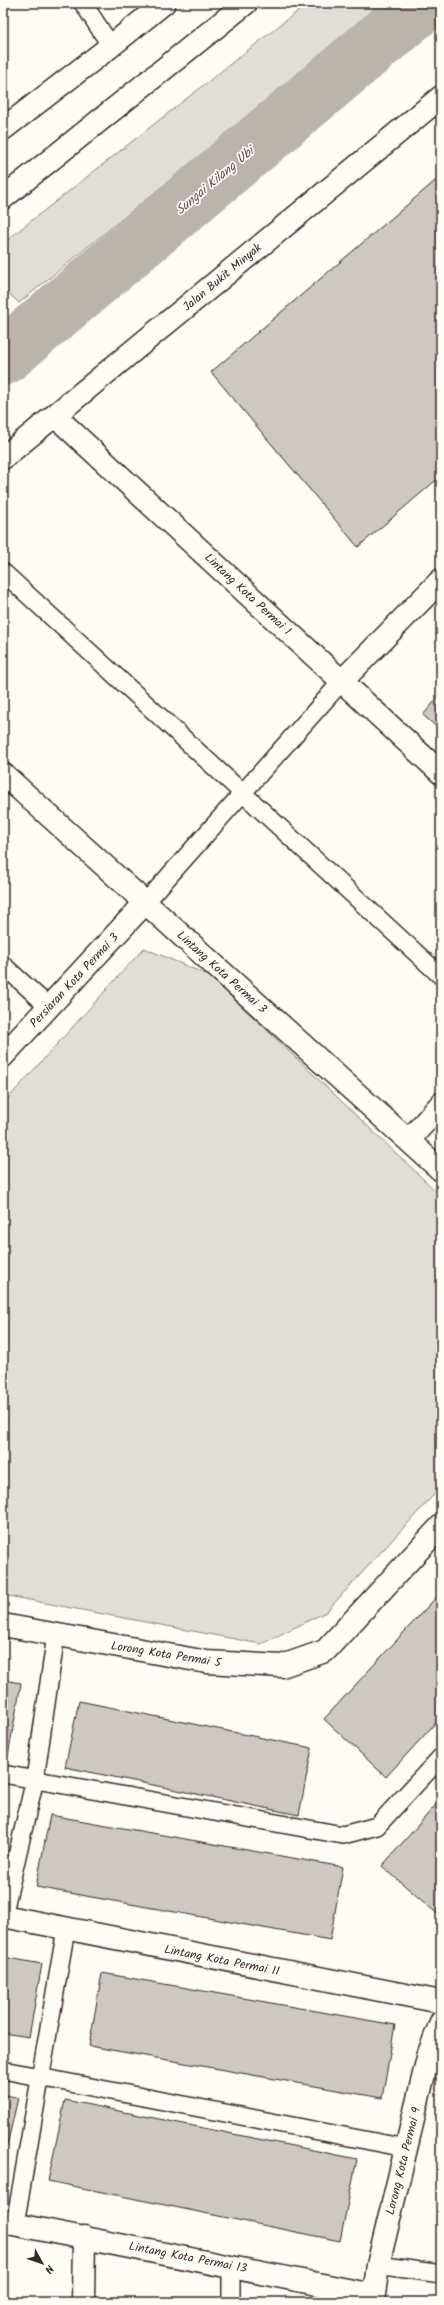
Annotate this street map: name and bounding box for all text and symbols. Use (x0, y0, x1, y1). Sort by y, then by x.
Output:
water label: Sungai Kilang Ubi (171, 140, 261, 220)
street label: Jalan Bukit Minyak (179, 238, 266, 316)
street label: Lintang Kota Permai 1 (200, 549, 296, 640)
street label: Lintang Kota Permai 3 (172, 926, 271, 1018)
street label: Persiaran Kota Permai 3 (25, 929, 124, 1032)
street label: Lorong Kota Permai 5 (110, 1636, 224, 1673)
street label: Lintang Kota Permai 11 (163, 1940, 281, 1981)
street label: Lorong Kota Permai 9 (381, 2105, 426, 2217)
street label: Lintang Kota Permai 13 (127, 2237, 249, 2278)
north arrow (22, 2243, 62, 2283)
text: N (40, 2260, 58, 2277)

